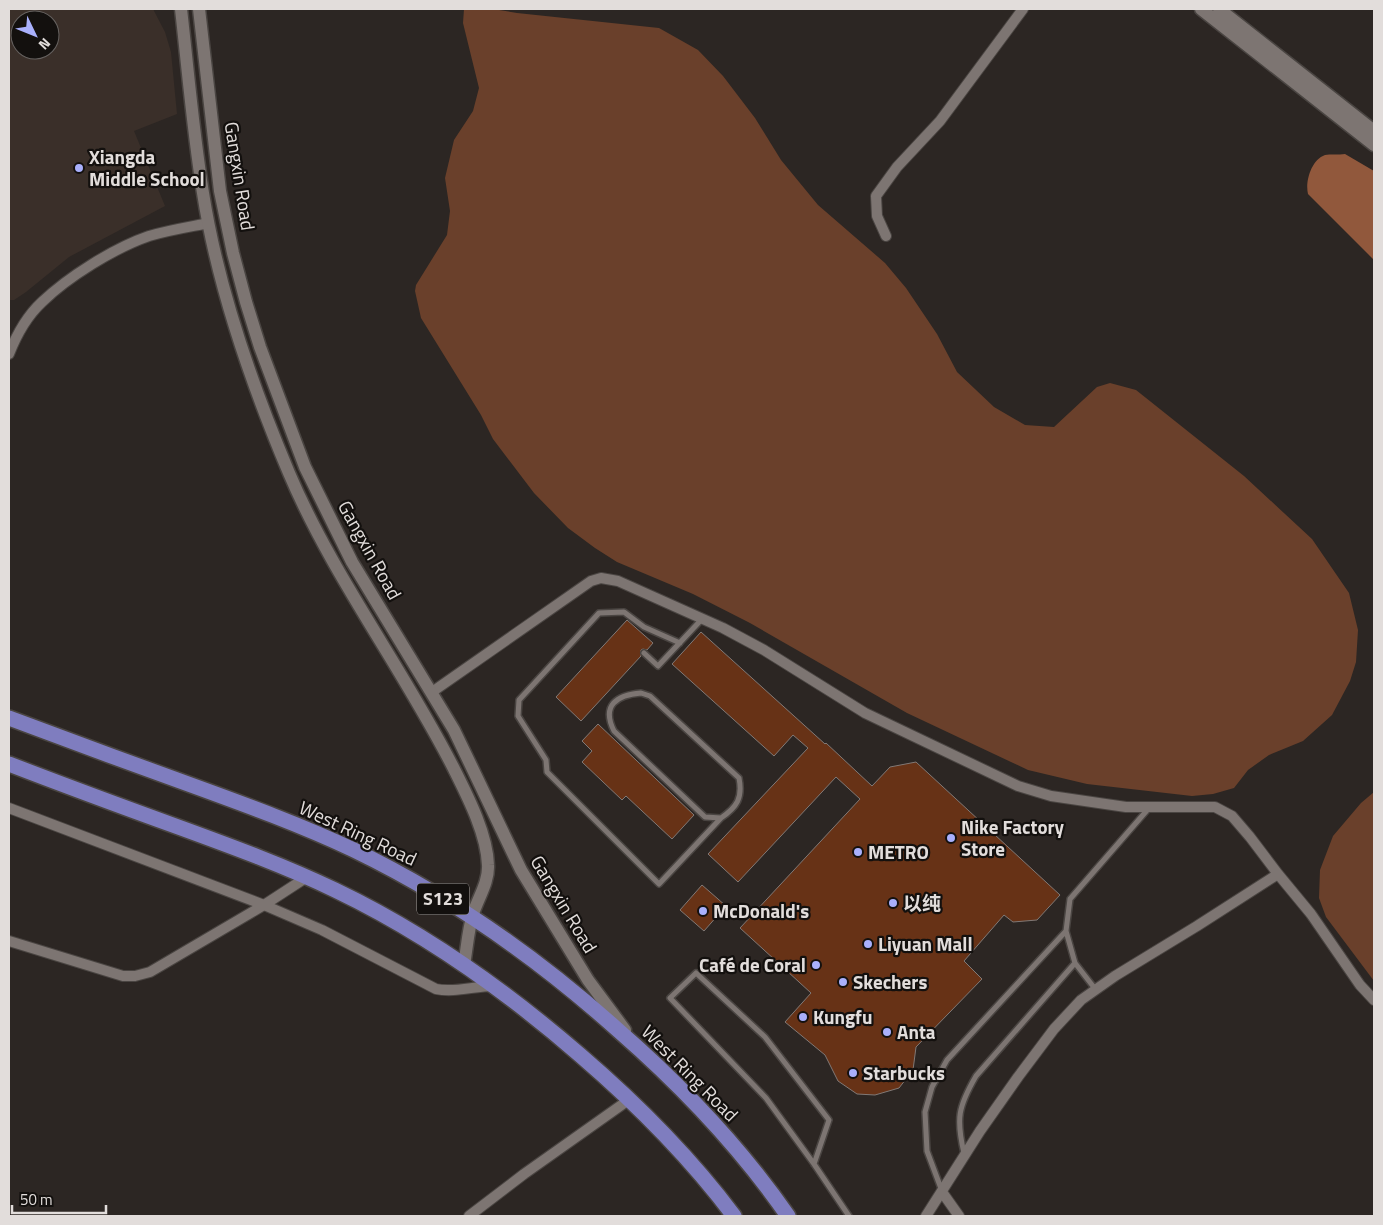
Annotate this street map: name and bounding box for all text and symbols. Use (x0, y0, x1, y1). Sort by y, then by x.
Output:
north arrow (10, 10, 60, 60)
text: N (34, 33, 56, 55)
street label: Gangxin Road (218, 120, 263, 232)
place label: Xiangda Middle School (89, 142, 205, 193)
marker: Xiangda Middle School (73, 162, 85, 174)
street label: Gangxin Road (331, 495, 410, 605)
street label: West Ring Road (295, 793, 422, 873)
place label: Nike Factory Store (961, 812, 1065, 863)
marker: Nike Factory Store (945, 832, 957, 844)
place label: METRO (868, 837, 929, 866)
marker: METRO (852, 846, 864, 858)
street label: Gangxin Road (524, 849, 605, 958)
road number: S123 (417, 884, 469, 914)
place label: 以纯 (903, 888, 941, 917)
place label: McDonald's (713, 896, 809, 925)
marker: 以纯 (887, 897, 899, 909)
marker: McDonald's (697, 905, 709, 917)
place label: Liyuan Mall (878, 929, 973, 958)
marker: Liyuan Mall (862, 938, 874, 950)
place label: Café de Coral (699, 950, 806, 979)
marker: Café de Coral (810, 959, 822, 971)
place label: Skechers (853, 967, 927, 996)
marker: Skechers (837, 976, 849, 988)
place label: Kungfu (813, 1002, 872, 1031)
marker: Kungfu (797, 1011, 809, 1023)
place label: Anta (897, 1017, 936, 1046)
street label: West Ring Road (635, 1018, 745, 1128)
marker: Anta (881, 1026, 893, 1038)
place label: Starbucks (863, 1058, 945, 1087)
marker: Starbucks (847, 1067, 859, 1079)
scale bar (12, 1182, 106, 1214)
text: 50 m (20, 1188, 53, 1211)

